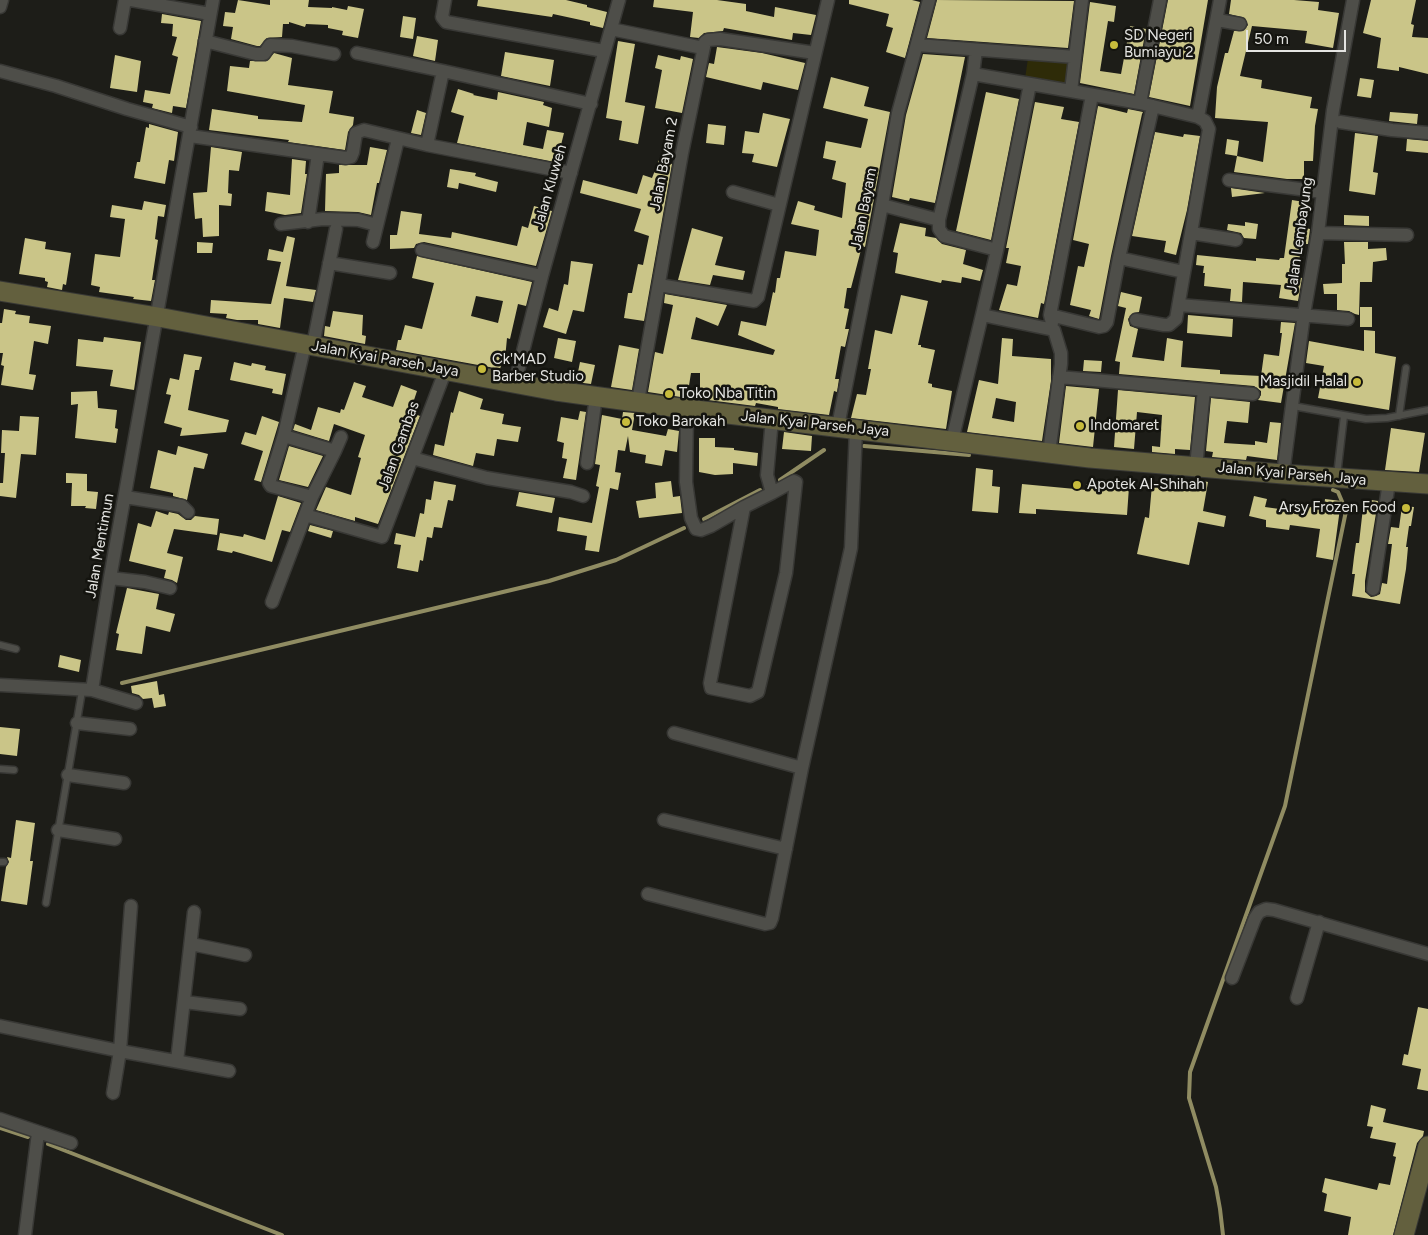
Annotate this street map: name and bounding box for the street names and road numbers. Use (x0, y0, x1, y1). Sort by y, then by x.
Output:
street label: Jalan Bayam 2 (646, 115, 682, 213)
street label: Jalan Kluweh (529, 143, 571, 231)
street label: Jalan Bayam (847, 166, 881, 252)
street label: Jalan Lembayung (1283, 176, 1317, 294)
street label: Jalan Kyai Parseh Jaya (310, 337, 460, 381)
street label: Jalan Gambas (375, 399, 423, 493)
street label: Jalan Kyai Parseh Jaya (740, 407, 890, 441)
street label: Jalan Kyai Parseh Jaya (1217, 459, 1367, 489)
street label: Jalan Mentimun (82, 492, 118, 600)

